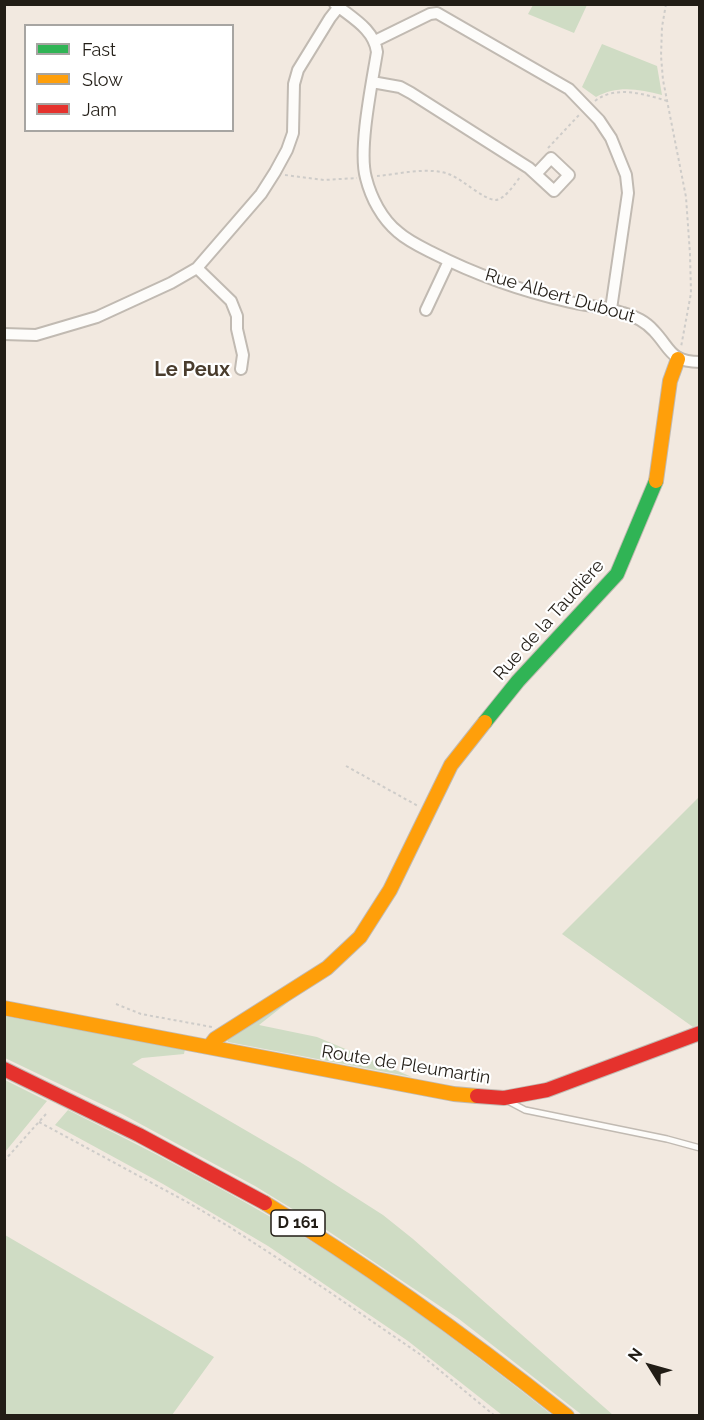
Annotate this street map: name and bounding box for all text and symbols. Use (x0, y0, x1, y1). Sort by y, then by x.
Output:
legend (24, 24, 234, 132)
text: Fast (82, 39, 116, 60)
text: Slow (82, 69, 123, 90)
text: Jam (82, 99, 117, 120)
street label: Rue Albert Dubout (482, 264, 638, 328)
district label: Le Peux (154, 358, 230, 382)
street label: Rue de la Taudière (489, 555, 609, 685)
street label: Route de Pleumartin (320, 1041, 492, 1089)
road number: D 161 (271, 1210, 325, 1236)
north arrow (620, 1336, 680, 1396)
text: N (624, 1344, 646, 1365)

